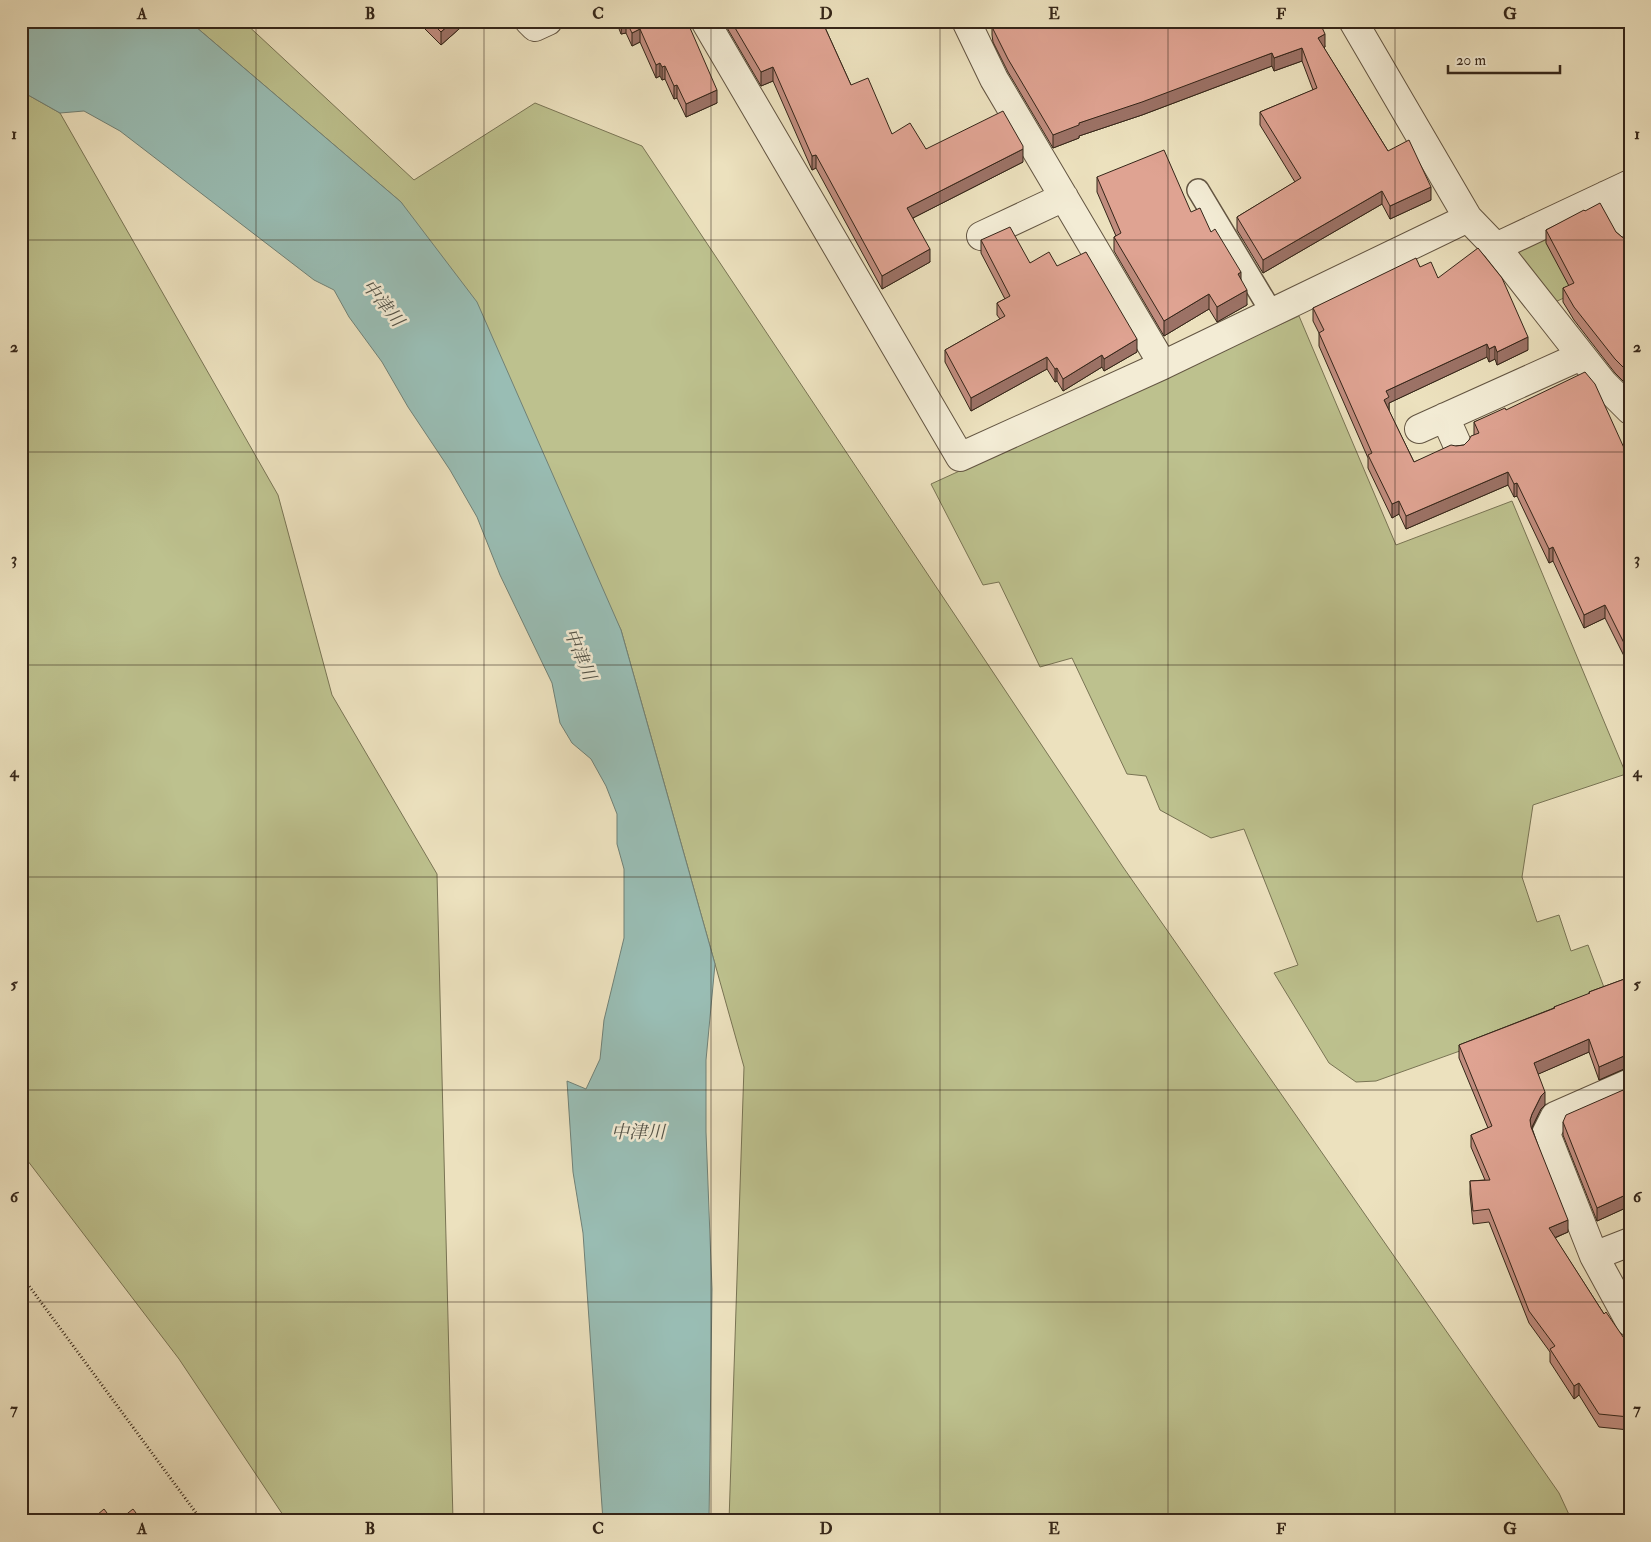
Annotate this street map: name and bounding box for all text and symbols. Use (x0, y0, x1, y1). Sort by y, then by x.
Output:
text: A (136, 4, 148, 24)
text: B (365, 4, 375, 24)
text: C (592, 4, 604, 24)
text: D (819, 4, 833, 24)
text: E (1048, 4, 1060, 24)
text: F (1276, 4, 1286, 24)
text: G (1503, 4, 1517, 24)
scale bar (1448, 42, 1561, 74)
text: 20 m (1456, 51, 1486, 70)
text: 1 (11, 124, 17, 144)
text: 1 (1634, 124, 1640, 144)
water label: 中津川 (357, 275, 410, 333)
text: 2 (10, 337, 18, 357)
text: 2 (1633, 337, 1641, 357)
text: 3 (11, 549, 17, 569)
text: 3 (1634, 549, 1640, 569)
water label: 中津川 (558, 625, 601, 685)
text: 4 (9, 762, 20, 782)
text: 4 (1632, 762, 1643, 782)
text: 5 (10, 974, 18, 994)
text: 5 (1633, 974, 1641, 994)
water label: 中津川 (611, 1121, 667, 1144)
text: 6 (10, 1187, 20, 1207)
text: 6 (1633, 1187, 1643, 1207)
text: 7 (10, 1399, 18, 1419)
text: 7 (1633, 1399, 1641, 1419)
text: A (136, 1519, 148, 1539)
text: B (365, 1519, 375, 1539)
text: C (592, 1519, 604, 1539)
text: D (819, 1519, 833, 1539)
text: E (1048, 1519, 1060, 1539)
text: F (1276, 1519, 1286, 1539)
text: G (1503, 1519, 1517, 1539)

